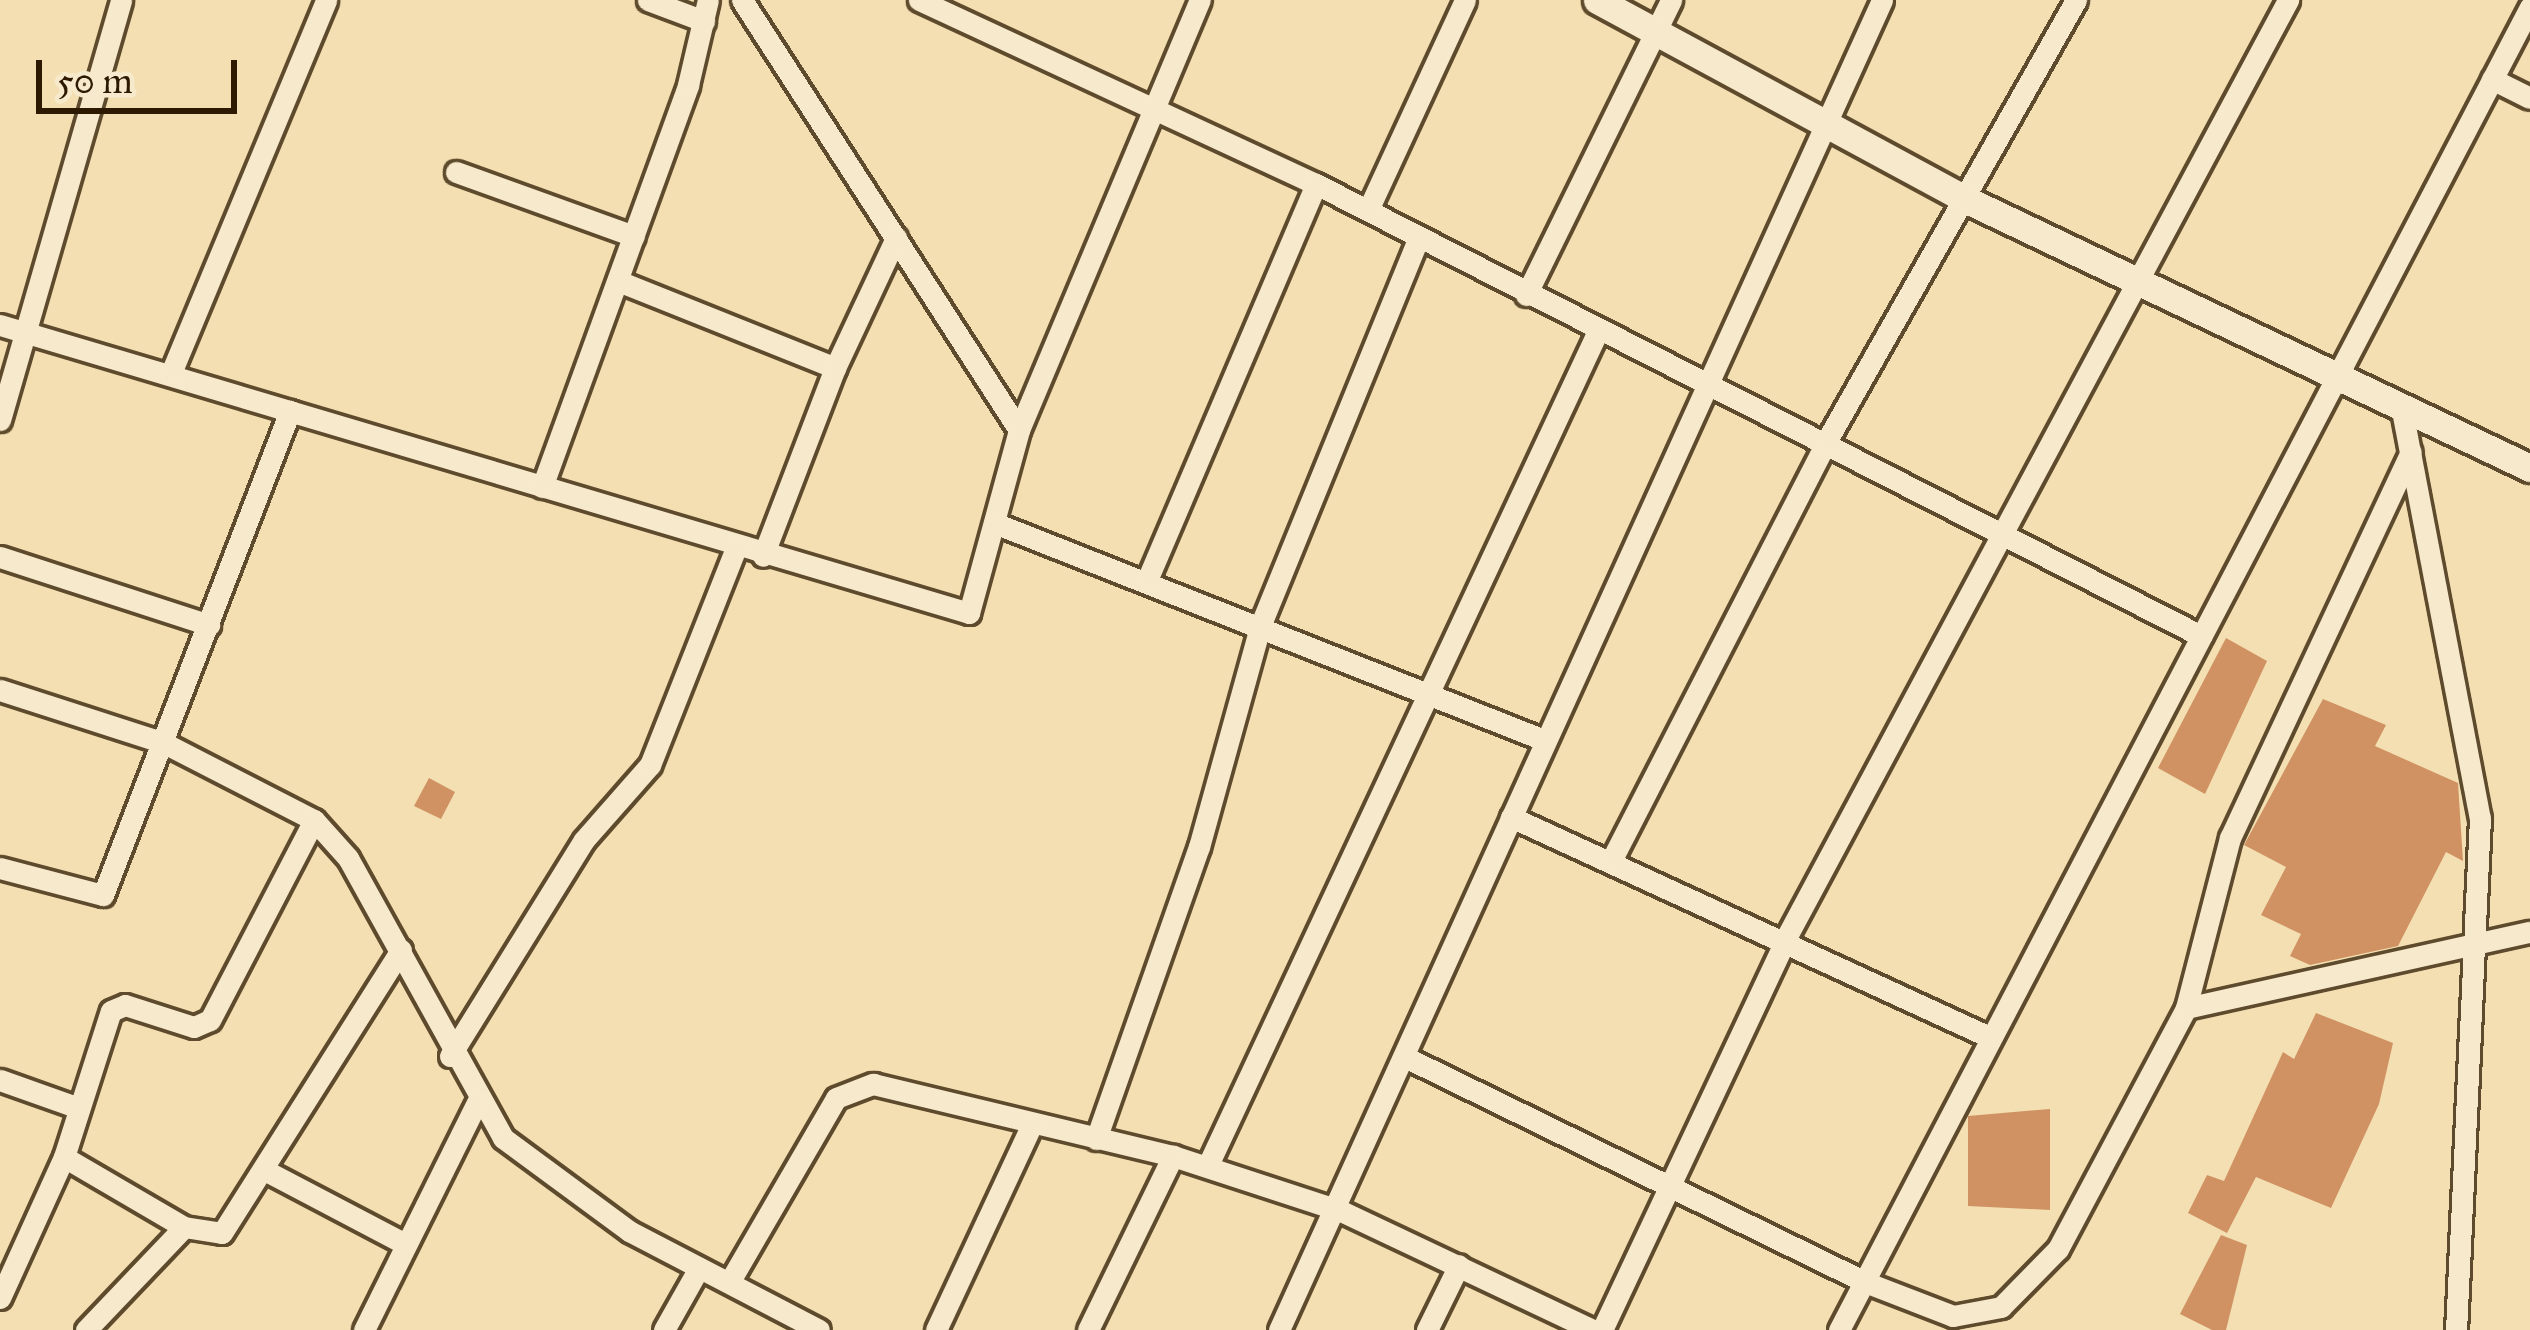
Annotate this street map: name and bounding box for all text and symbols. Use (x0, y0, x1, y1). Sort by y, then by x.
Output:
scale bar (42, 36, 243, 110)
text: 50 m (57, 59, 133, 103)

